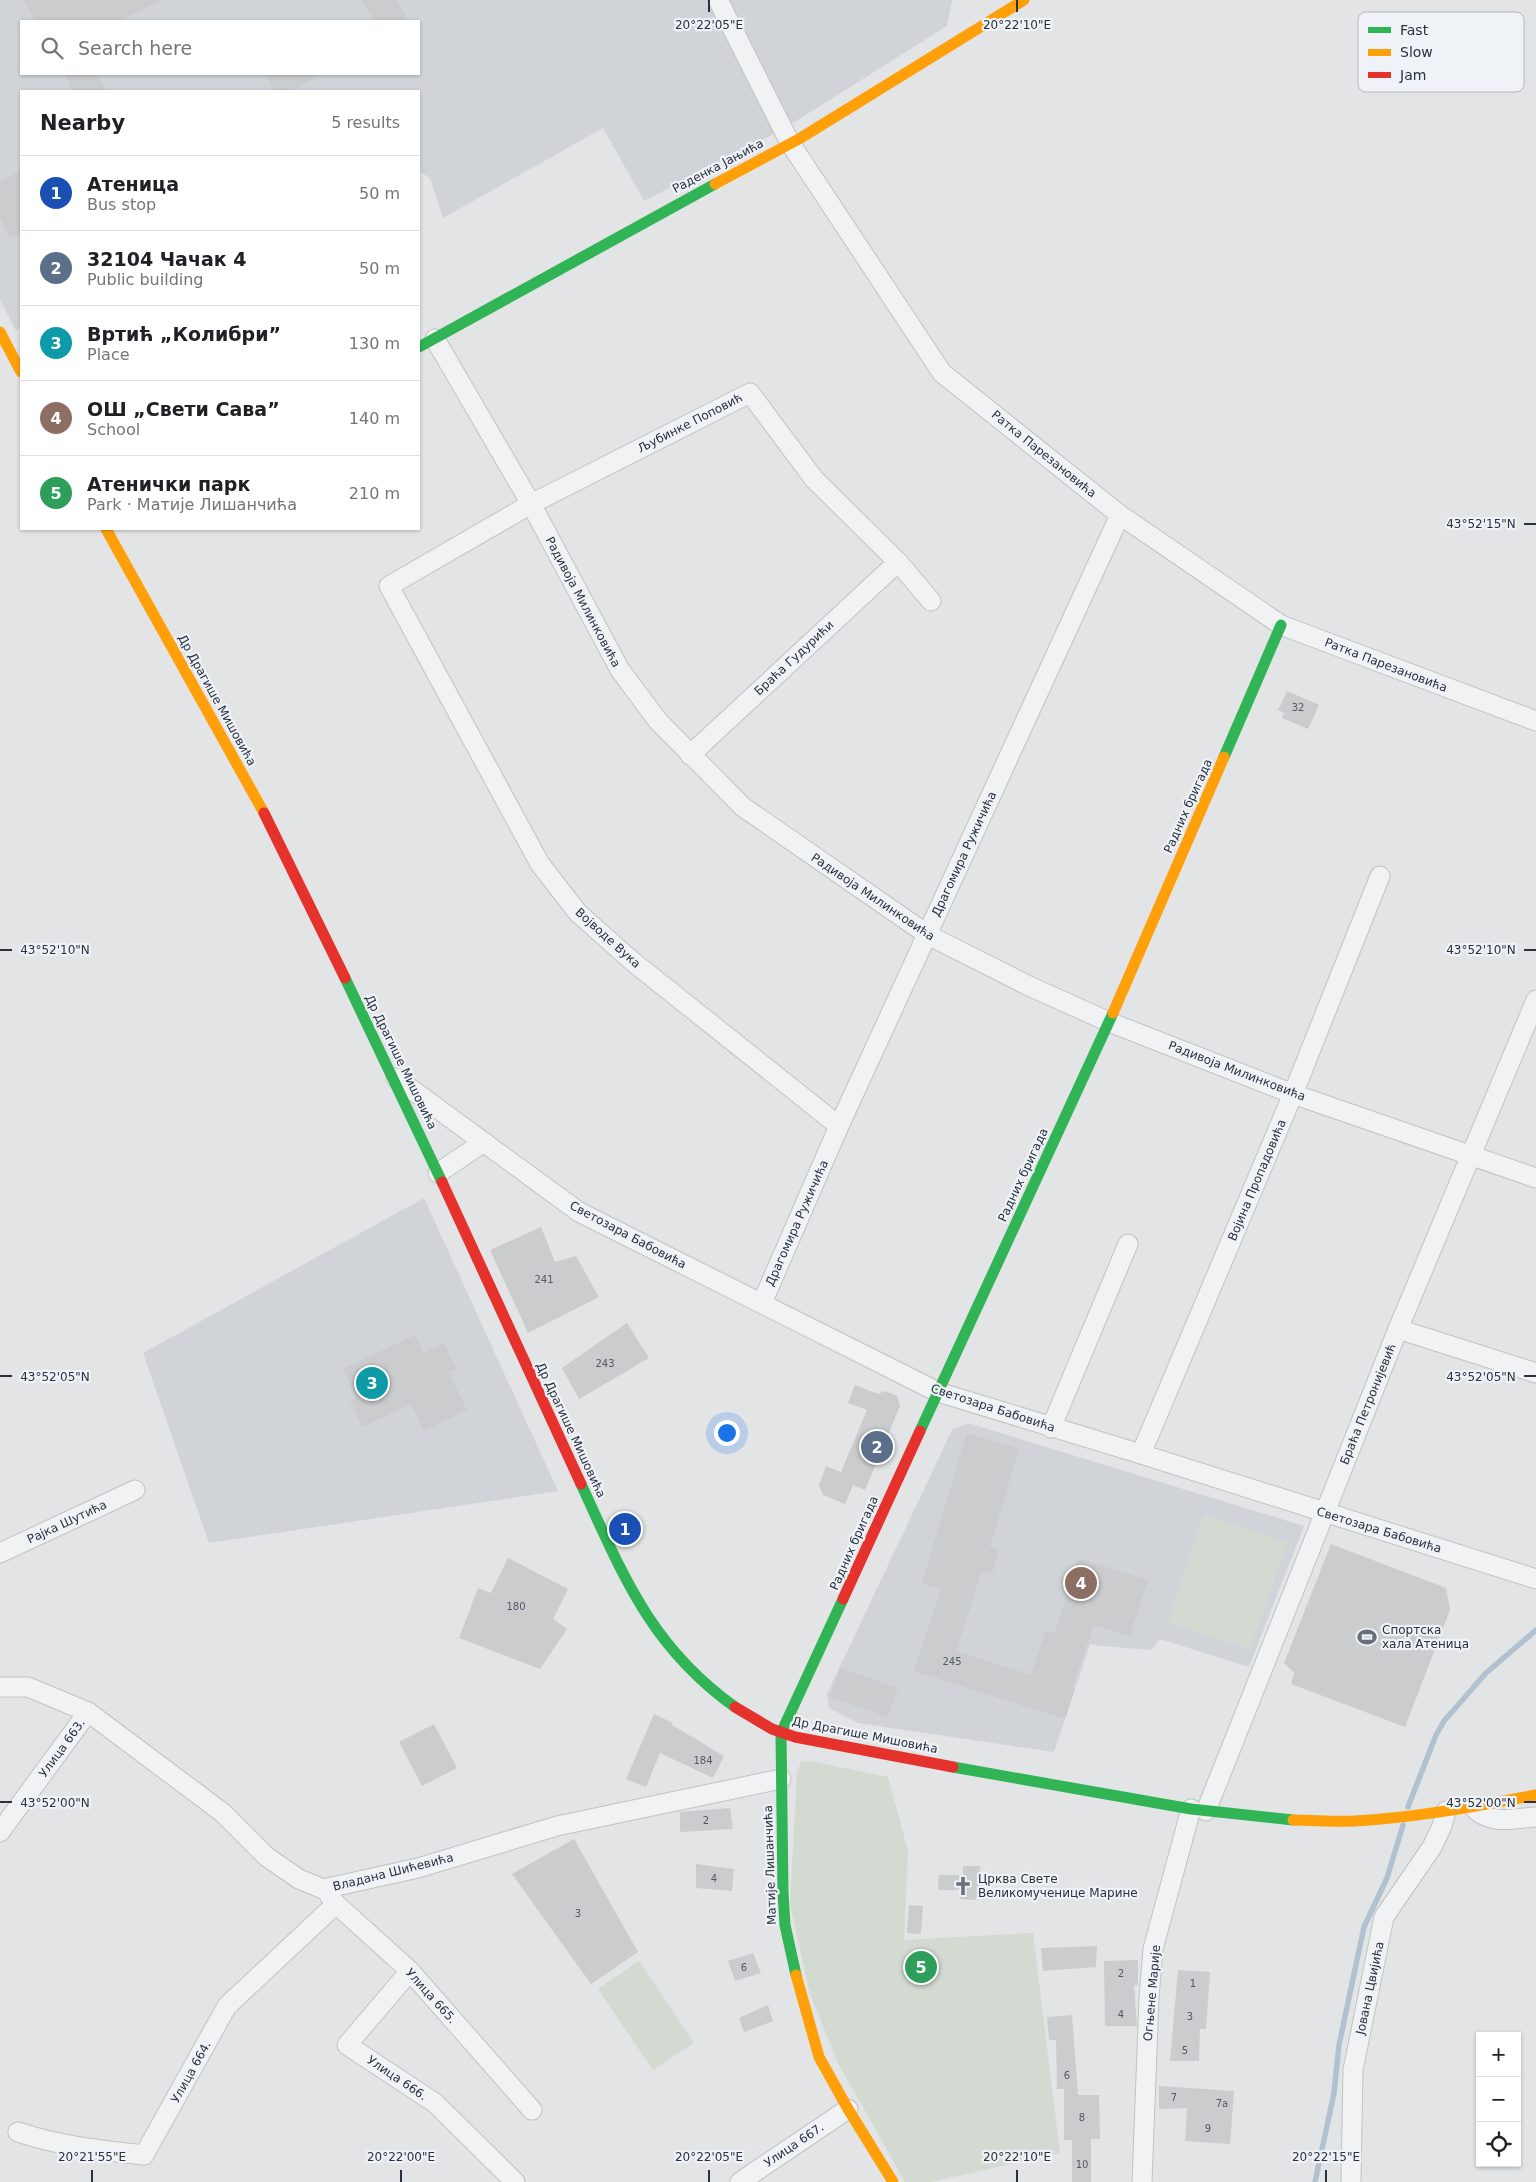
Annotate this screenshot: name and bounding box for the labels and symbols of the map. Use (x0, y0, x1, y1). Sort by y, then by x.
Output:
legend (1358, 12, 1524, 92)
text: 20°22'05"E (675, 18, 743, 32)
text: 20°22'10"E (983, 18, 1051, 32)
text: Fast (1400, 22, 1429, 38)
text: Slow (1400, 44, 1433, 60)
text: Jam (1399, 67, 1426, 83)
street label: Раденка Јањића (670, 136, 766, 196)
street label: Љубинке Поповић (635, 390, 745, 456)
street label: Ратка Парезановића (989, 408, 1099, 500)
text: 43°52'15"N (1446, 517, 1516, 531)
street label: Радивоја Милинковића (543, 534, 623, 670)
street label: Браћа Гудурићи (752, 618, 836, 698)
street label: Др Драгише Мишовића (175, 632, 259, 768)
street label: Ратка Парезановића (1323, 635, 1449, 695)
house number: 32 (1292, 702, 1304, 713)
street label: Радних бригада (1161, 757, 1215, 855)
street label: Драгомира Ружичића (929, 789, 999, 919)
street label: Радивоја Милинковића (809, 850, 937, 944)
street label: Војводе Вука (573, 905, 643, 971)
text: 43°52'10"N (20, 943, 90, 957)
text: 43°52'10"N (1446, 943, 1516, 957)
street label: Др Драгише Мишовића (362, 992, 440, 1132)
street label: Радивоја Милинковића (1166, 1038, 1308, 1104)
street label: Војина Пропадовића (1225, 1117, 1289, 1243)
street label: Радних бригада (995, 1126, 1051, 1224)
street label: Драгомира Ружичића (763, 1158, 831, 1288)
street label: Светозара Бабовића (567, 1198, 689, 1272)
house number: 241 (534, 1274, 554, 1285)
street label: Браћа Петронијевић (1337, 1341, 1399, 1467)
house number: 243 (595, 1358, 615, 1369)
street label: Др Драгише Мишовића (533, 1360, 609, 1500)
pin: 3 (356, 1364, 388, 1402)
text: 43°52'05"N (20, 1370, 90, 1384)
text: 43°52'05"N (1446, 1370, 1516, 1384)
street label: Светозара Бабовића (929, 1381, 1057, 1435)
your location (714, 1420, 740, 1446)
pin: 2 (861, 1428, 893, 1466)
street label: Радних бригада (827, 1494, 881, 1592)
street label: Рајка Шутића (25, 1497, 109, 1547)
street label: Светозара Бабовића (1315, 1504, 1443, 1556)
pin: 1 (609, 1510, 641, 1548)
pin: 4 (1065, 1564, 1097, 1602)
house number: 180 (506, 1601, 526, 1612)
place label: Спортска хала Атеница (1382, 1623, 1469, 1651)
sports icon: Спортска хала Атеница (1356, 1626, 1378, 1648)
house number: 245 (942, 1656, 962, 1667)
street label: Др Драгише Мишовића (791, 1714, 939, 1756)
street label: Улица 663. (36, 1716, 88, 1780)
house number: 184 (693, 1755, 713, 1766)
text: 43°52'00"N (20, 1796, 90, 1810)
text: 43°52'00"N (1446, 1796, 1516, 1810)
street label: Матије Лишанчића (761, 1805, 779, 1925)
house number: 2 (703, 1815, 709, 1826)
street label: Владана Шићевића (331, 1850, 455, 1894)
place label: Црква Свете Великомученице Марине (978, 1872, 1138, 1900)
house number: 4 (711, 1873, 717, 1884)
church icon: Црква Свете Великомученице Марине (952, 1875, 974, 1897)
house number: 3 (575, 1908, 581, 1919)
street label: Јована Цвијића (1353, 1940, 1387, 2037)
street label: Огњене Марије (1141, 1944, 1163, 2042)
pin: 5 (905, 1948, 937, 1986)
house number: 6 (741, 1962, 747, 1973)
street label: Улица 665. (403, 1966, 459, 2026)
house number: 2 (1118, 1968, 1124, 1979)
house number: 1 (1190, 1978, 1196, 1989)
house number: 4 (1118, 2009, 1124, 2020)
house number: 3 (1187, 2011, 1193, 2022)
street label: Улица 664. (168, 2039, 214, 2105)
house number: 5 (1182, 2045, 1188, 2056)
street label: Улица 666. (365, 2053, 429, 2103)
house number: 6 (1064, 2070, 1070, 2081)
house number: 7 (1171, 2092, 1177, 2103)
house number: 7a (1216, 2098, 1228, 2109)
house number: 8 (1079, 2112, 1085, 2123)
street label: Улица 667. (762, 2120, 826, 2170)
house number: 9 (1205, 2123, 1211, 2134)
text: 20°21'55"E (58, 2150, 126, 2164)
text: 20°22'00"E (367, 2150, 435, 2164)
text: 20°22'05"E (675, 2150, 743, 2164)
text: 20°22'10"E (983, 2150, 1051, 2164)
text: 20°22'15"E (1292, 2150, 1360, 2164)
house number: 10 (1076, 2159, 1088, 2170)

